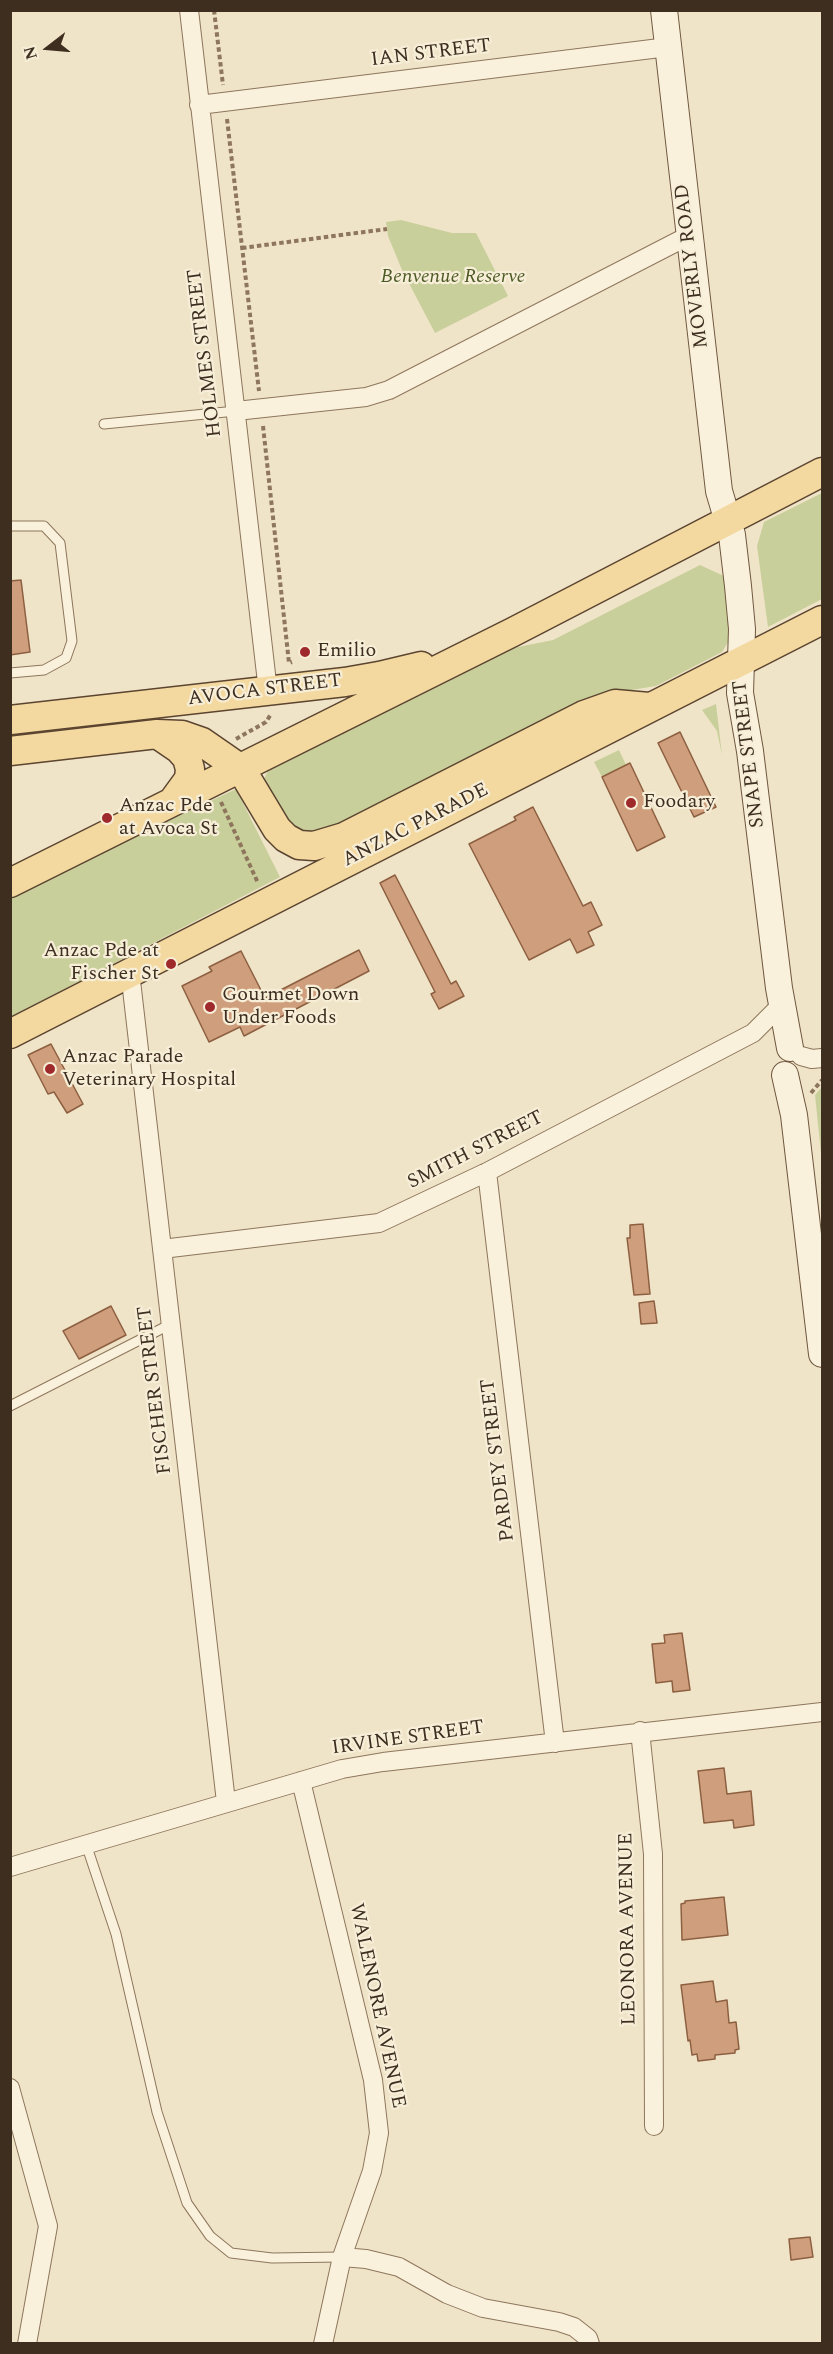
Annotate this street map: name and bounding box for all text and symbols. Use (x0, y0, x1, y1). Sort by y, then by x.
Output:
north arrow (18, 18, 78, 78)
street label: IAN STREET (370, 35, 492, 73)
text: N (17, 43, 44, 63)
street label: MOVERLY ROAD (671, 182, 715, 350)
park label: Benvenue Reserve (381, 266, 525, 290)
street label: HOLMES STREET (184, 267, 228, 439)
place label: Emilio (317, 640, 376, 664)
marker: Emilio (298, 645, 312, 659)
street label: AVOCA STREET (187, 670, 343, 712)
street label: SNAPE STREET (729, 679, 771, 829)
street label: ANZAC PARADE (339, 779, 493, 873)
place label: Foodary (643, 791, 715, 815)
place label: Anzac Pde at Avoca St (119, 795, 218, 842)
marker: Foodary (624, 796, 638, 810)
marker: Anzac Pde at Avoca St (100, 811, 114, 825)
place label: Anzac Pde at Fischer St (43, 940, 159, 987)
marker: Anzac Pde at Fischer St (164, 957, 178, 971)
place label: Gourmet Down Under Foods (222, 984, 359, 1031)
marker: Gourmet Down Under Foods (203, 1000, 217, 1014)
place label: Anzac Parade Veterinary Hospital (62, 1046, 236, 1093)
marker: Anzac Parade Veterinary Hospital (43, 1062, 57, 1076)
street label: SMITH STREET (404, 1106, 548, 1196)
street label: FISCHER STREET (134, 1304, 178, 1476)
street label: PARDEY STREET (477, 1377, 521, 1543)
street label: IRVINE STREET (330, 1716, 486, 1762)
street label: LEONORA AVENUE (615, 1832, 643, 2026)
street label: WALENORE AVENUE (343, 1901, 409, 2111)

